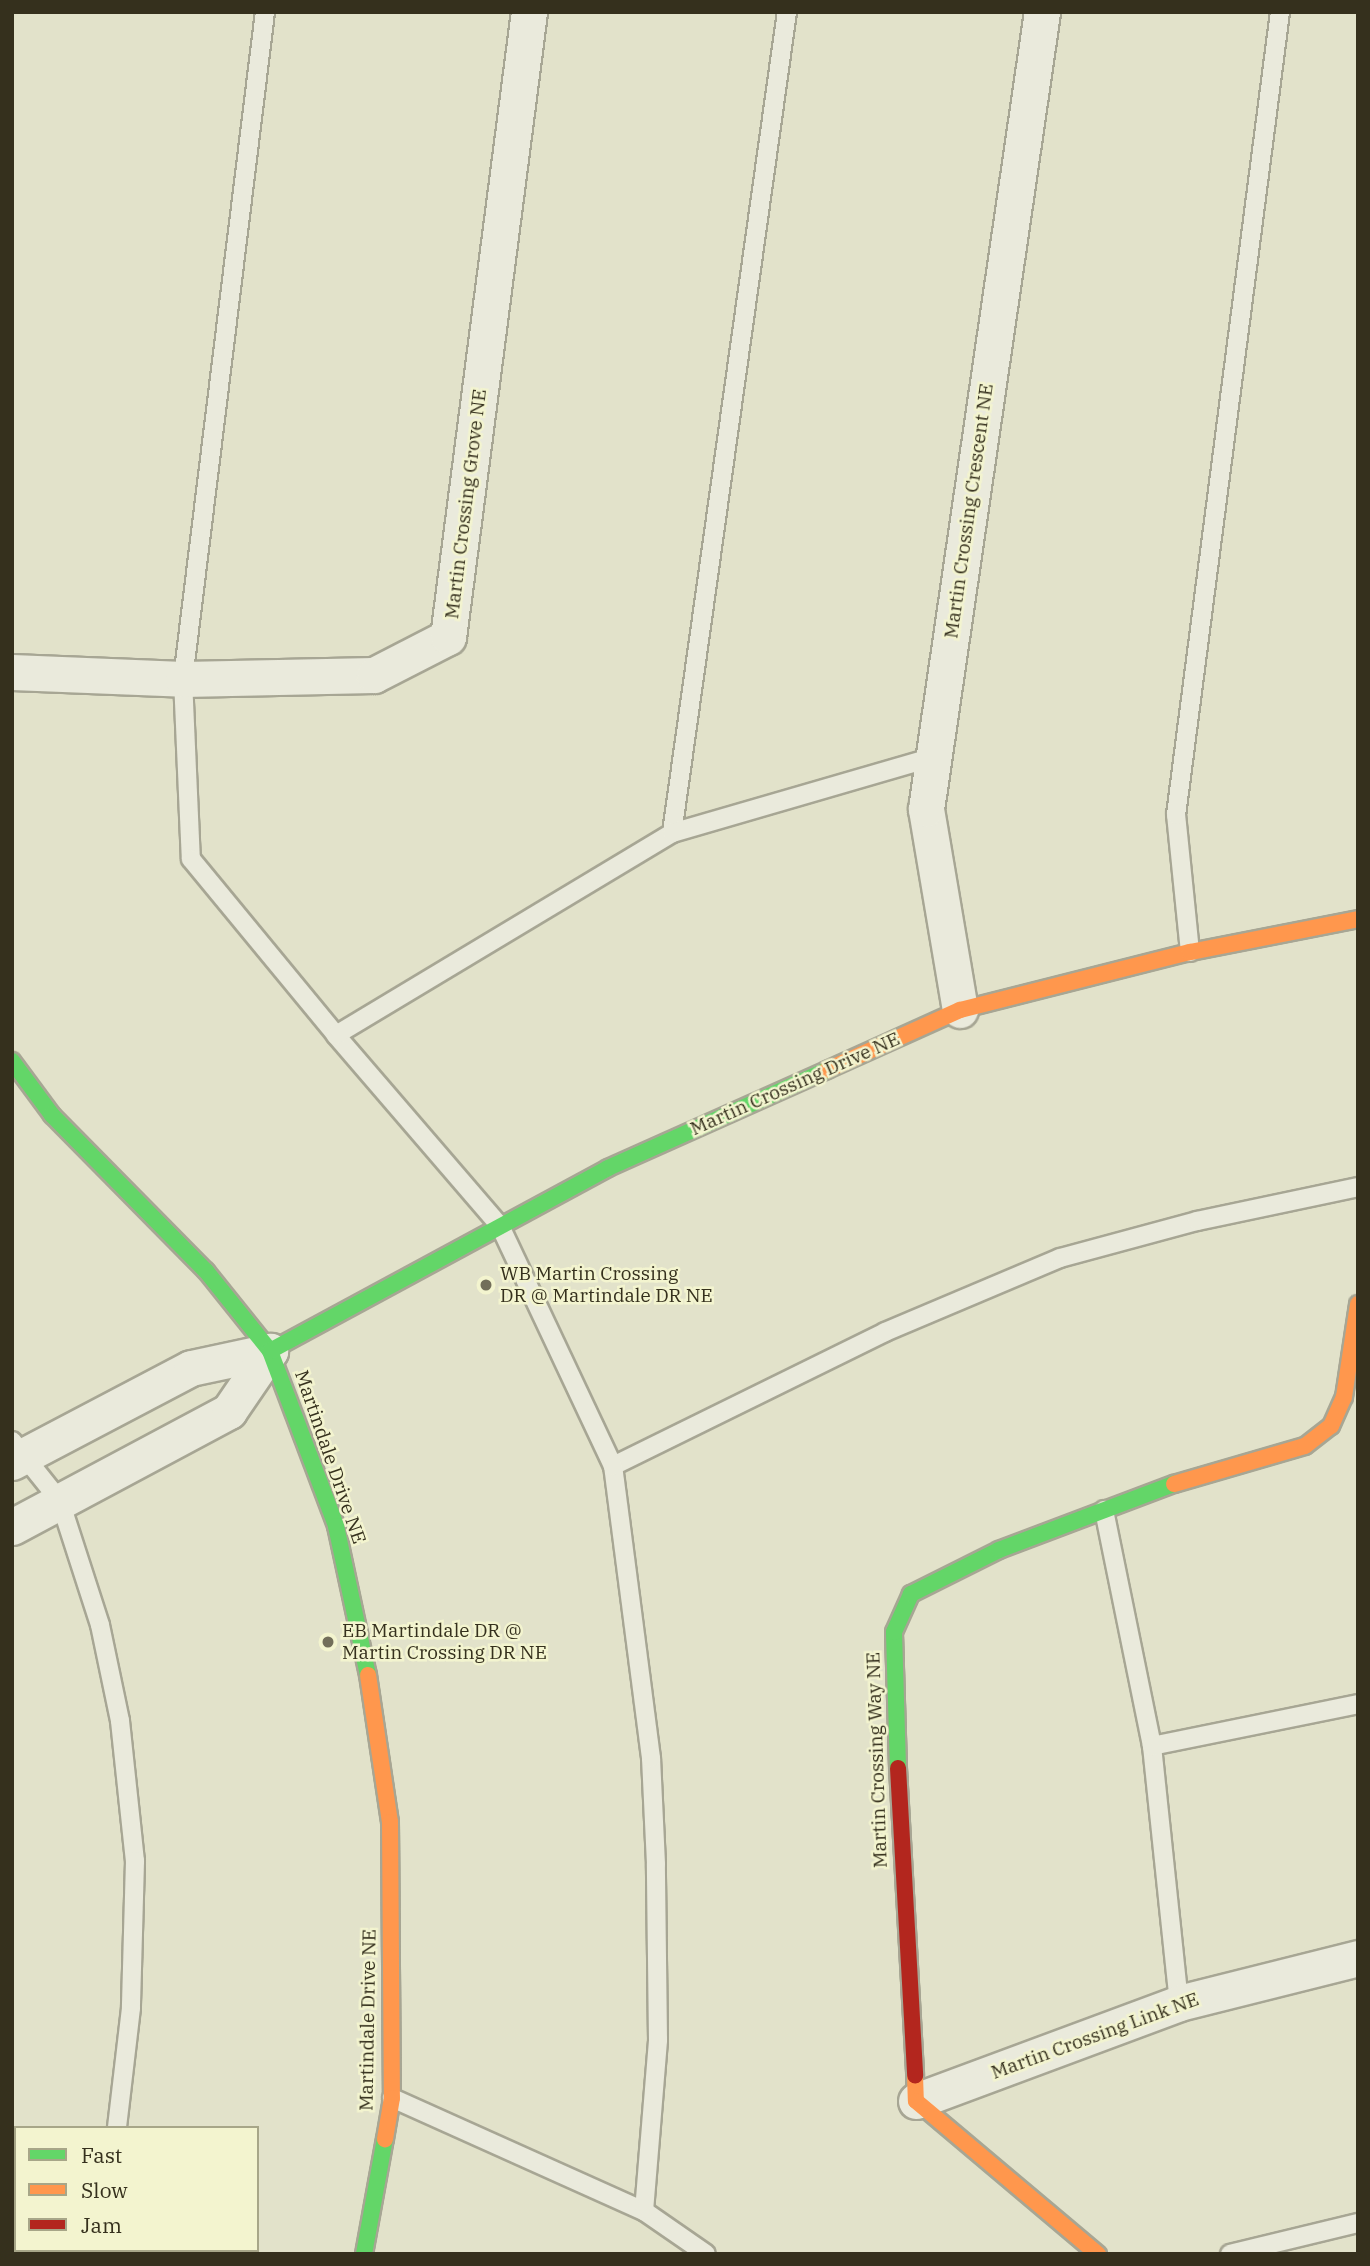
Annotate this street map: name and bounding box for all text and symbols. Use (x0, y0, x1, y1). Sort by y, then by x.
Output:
street label: Martin Crossing Crescent NE (940, 382, 998, 640)
street label: Martin Crossing Grove NE (441, 388, 491, 620)
street label: Martin Crossing Drive NE (687, 1028, 903, 1140)
place label: WB Martin Crossing DR @ Martindale DR NE (500, 1263, 713, 1307)
marker: WB Martin Crossing DR @ Martindale DR NE (478, 1277, 494, 1293)
street label: Martindale Drive NE (290, 1367, 370, 1547)
place label: EB Martindale DR @ Martin Crossing DR NE (342, 1620, 547, 1664)
marker: EB Martindale DR @ Martin Crossing DR NE (320, 1634, 336, 1650)
street label: Martin Crossing Way NE (862, 1652, 892, 1868)
street label: Martindale Drive NE (355, 1929, 381, 2111)
street label: Martin Crossing Link NE (988, 1988, 1202, 2084)
legend (14, 2126, 259, 2252)
text: Fast (81, 2141, 122, 2169)
text: Slow (81, 2176, 128, 2204)
text: Jam (81, 2211, 122, 2239)

